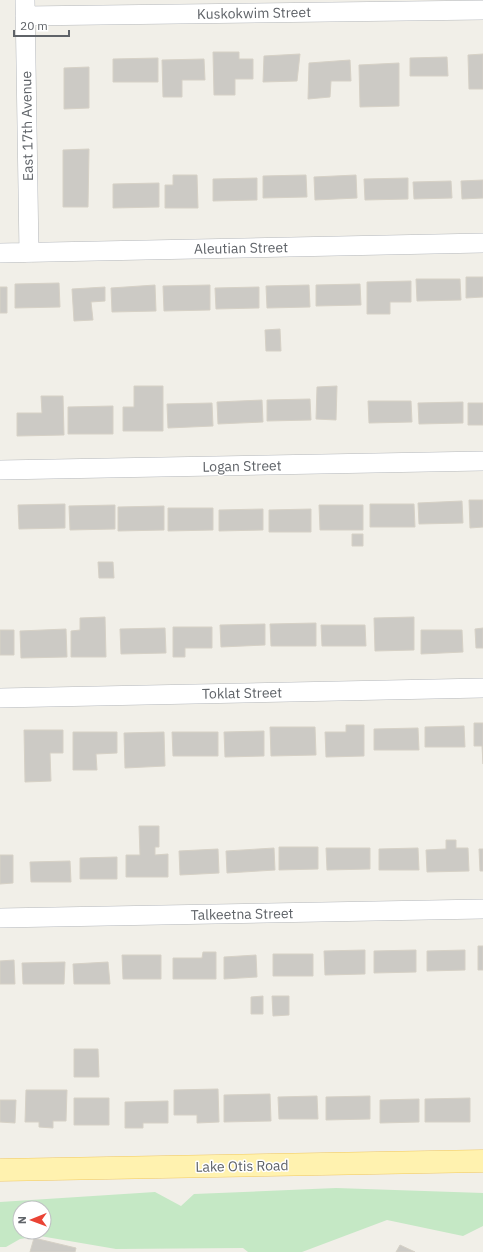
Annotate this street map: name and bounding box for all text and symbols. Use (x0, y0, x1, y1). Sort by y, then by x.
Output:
street label: Kuskokwim Street (197, 3, 311, 23)
scale bar (14, 12, 69, 38)
text: 20 m (20, 18, 48, 33)
street label: East 17th Avenue (17, 70, 37, 181)
street label: Aleutian Street (194, 238, 288, 258)
street label: Logan Street (202, 456, 282, 476)
street label: Toklat Street (202, 683, 282, 703)
street label: Talkeetna Street (190, 904, 294, 924)
street label: Lake Otis Road (195, 1156, 289, 1176)
north arrow (12, 1200, 52, 1240)
text: N (15, 1216, 29, 1224)

